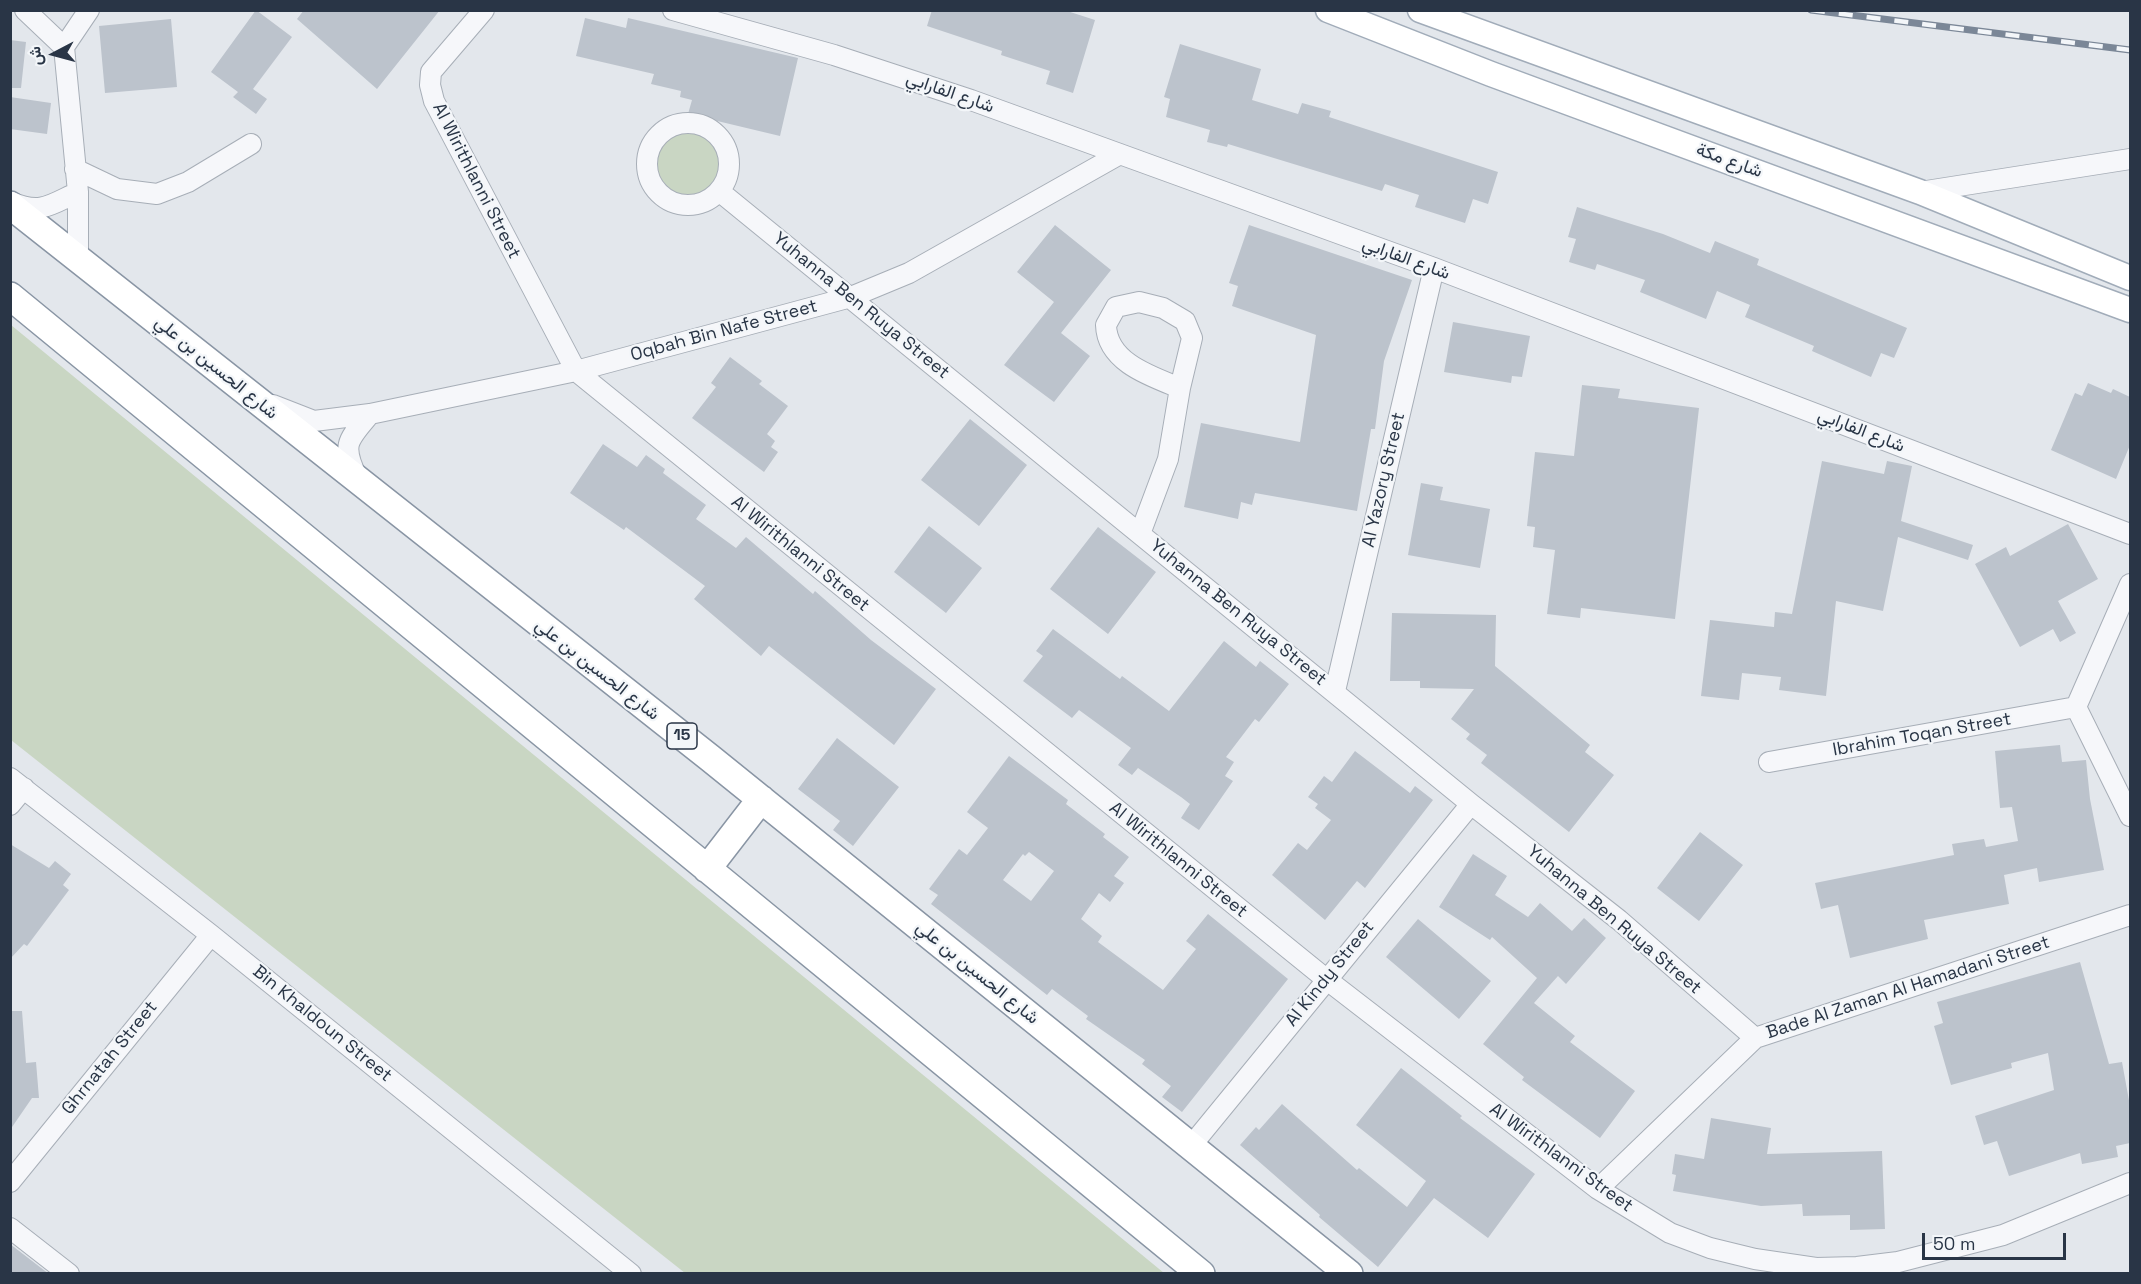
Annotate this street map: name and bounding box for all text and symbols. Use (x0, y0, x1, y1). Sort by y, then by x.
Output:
north arrow (24, 24, 84, 84)
text: ش (24, 45, 47, 67)
street label: شارع الفارابي (903, 68, 997, 118)
street label: Al Wirithlanni Street (427, 100, 525, 262)
street label: شارع مكة (1693, 139, 1765, 183)
street label: Yuhanna Ben Ruya Street (768, 228, 954, 384)
street label: شارع الفارابي (1359, 233, 1453, 285)
street label: Oqbah Bin Nafe Street (628, 296, 820, 366)
street label: شارع الحسين بن علي (150, 312, 282, 424)
street label: شارع الفارابي (1814, 405, 1908, 457)
street label: Al Yazory Street (1358, 410, 1410, 550)
street label: Al Wirithlanni Street (726, 492, 874, 616)
street label: Yuhanna Ben Ruya Street (1145, 535, 1331, 691)
street label: شارع الحسين بن علي (530, 615, 664, 725)
street label: Ibrahim Toqan Street (1831, 709, 2013, 761)
road number: 15 (667, 723, 697, 749)
street label: Al Wirithlanni Street (1104, 798, 1252, 922)
street label: Yuhanna Ben Ruya Street (1523, 841, 1705, 999)
street label: شارع الحسين بن علي (911, 917, 1043, 1029)
street label: Al Kindy Street (1281, 917, 1379, 1031)
street label: Bade Al Zaman Al Hamadani Street (1764, 932, 2052, 1044)
street label: Bin Khaldoun Street (248, 961, 396, 1087)
street label: Ghrnatah Street (58, 997, 162, 1119)
street label: Al Wirithlanni Street (1485, 1099, 1637, 1217)
scale bar (1925, 1221, 2069, 1259)
text: 50 m (1933, 1232, 1975, 1255)

